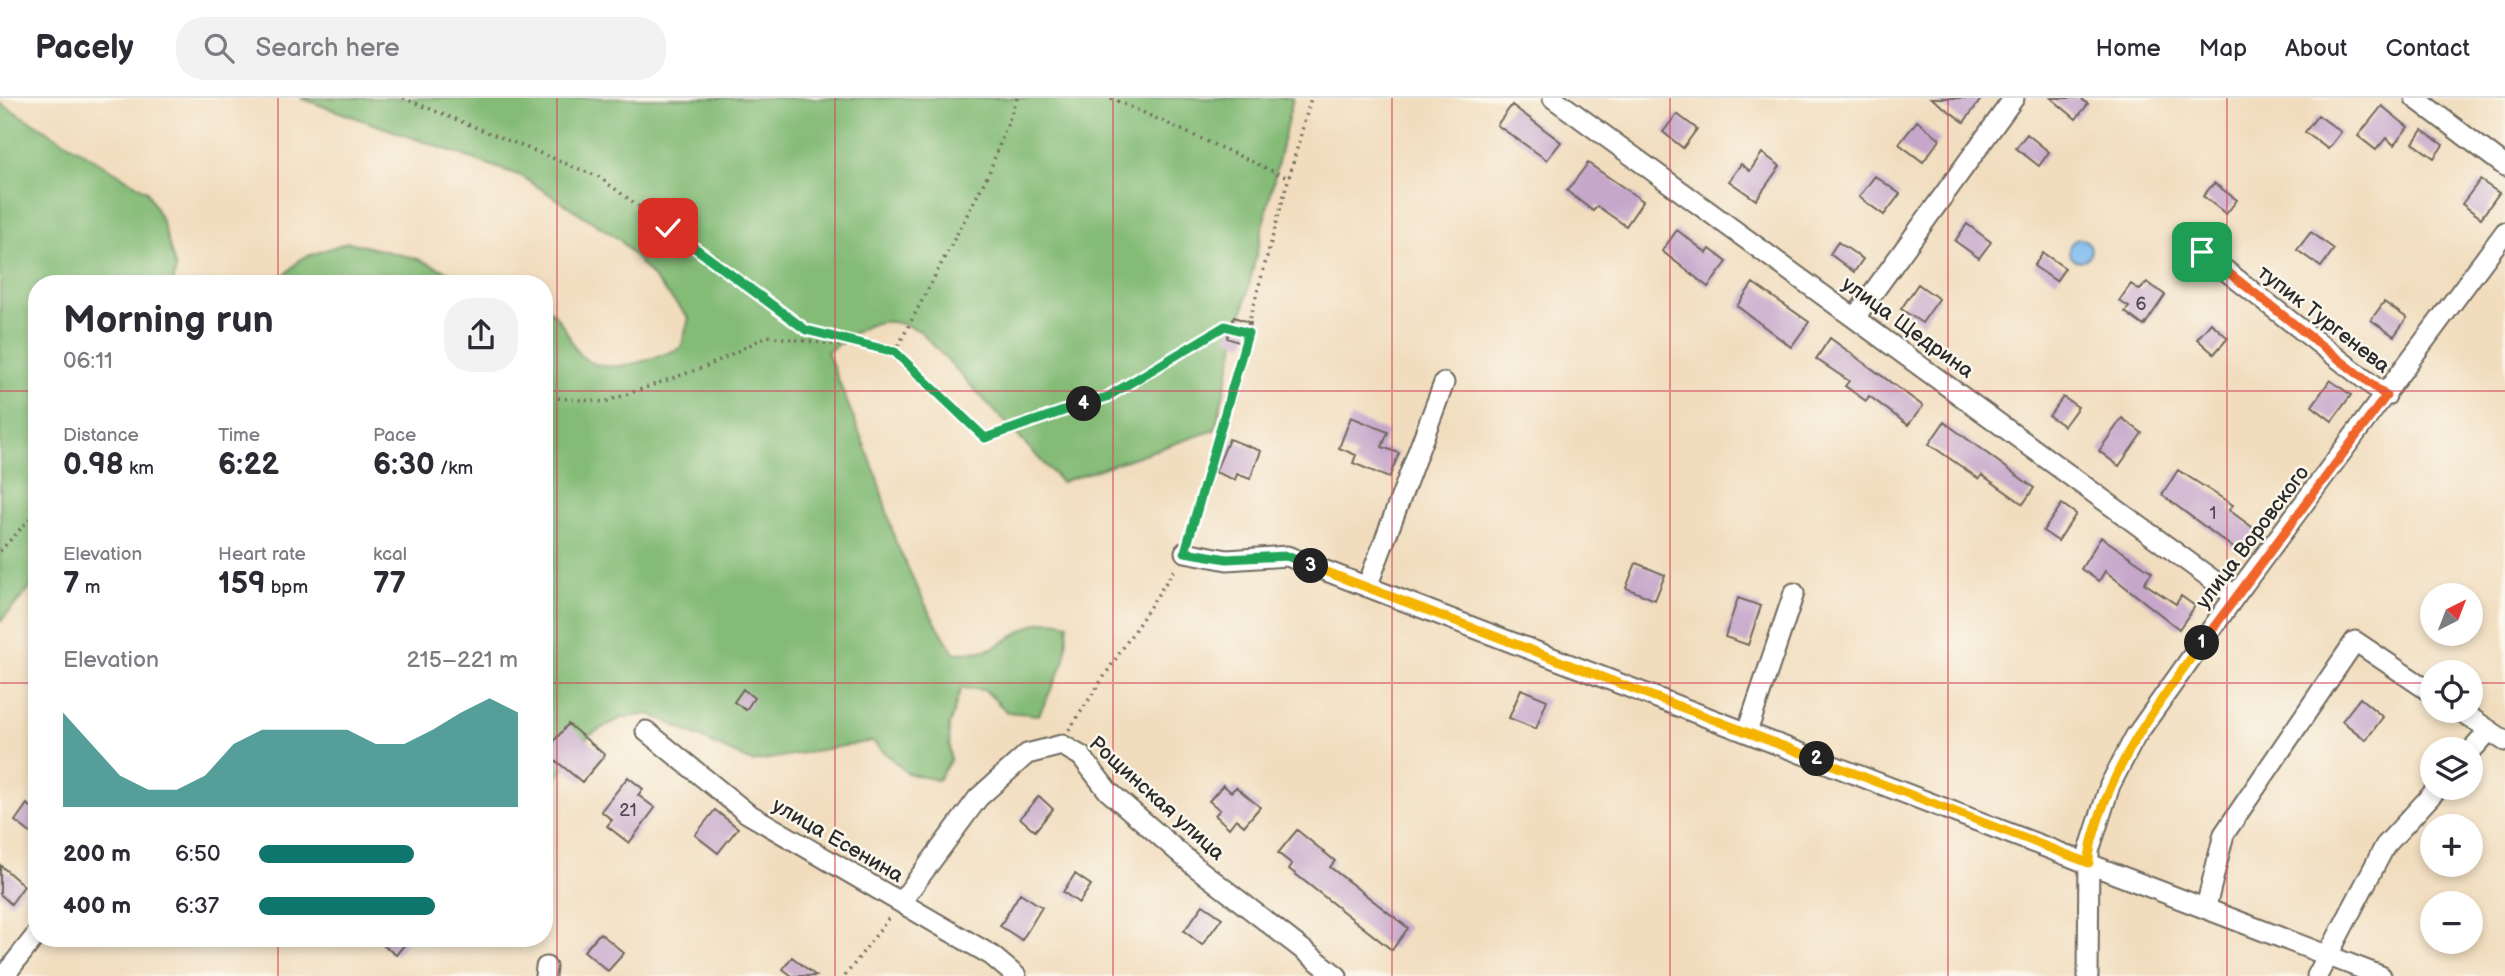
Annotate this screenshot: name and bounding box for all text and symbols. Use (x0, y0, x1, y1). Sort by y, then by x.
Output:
search box (176, 17, 666, 80)
text: Pacely (35, 28, 134, 68)
icon: search (200, 29, 238, 67)
text: Search here (256, 33, 400, 64)
text: Home (2096, 34, 2161, 63)
text: Map (2199, 34, 2247, 63)
text: About (2285, 34, 2347, 63)
text: Contact (2385, 34, 2470, 63)
pin (638, 198, 698, 258)
icon: check (649, 209, 687, 247)
pin (2172, 222, 2232, 282)
icon: arrive (2183, 233, 2221, 271)
street label: тупик Тургенева (2253, 260, 2395, 379)
street label: улица Щедрина (1837, 271, 1979, 384)
house number: 6 (2136, 294, 2147, 315)
text: Morning run (63, 298, 274, 343)
button: share (444, 298, 518, 372)
text: 06:11 (63, 347, 113, 375)
pin: 4 (1066, 386, 1102, 422)
text: 4 (1078, 392, 1089, 415)
text: Distance (63, 424, 139, 447)
text: Time (218, 424, 260, 447)
text: Pace (373, 424, 416, 447)
text: 0.98 (63, 447, 124, 483)
text: 6:22 (218, 447, 279, 483)
text: 6:30 (373, 447, 435, 483)
text: km (124, 457, 154, 480)
text: /km (435, 457, 473, 480)
street label: улица Воровского (2190, 461, 2314, 614)
house number: 1 (2210, 503, 2216, 524)
text: Elevation (63, 543, 142, 566)
text: Heart rate (218, 543, 306, 566)
text: kcal (373, 543, 407, 566)
pin: 3 (1294, 548, 1328, 584)
text: 3 (1305, 554, 1316, 577)
text: 7 (63, 566, 80, 602)
text: 159 (218, 566, 266, 602)
text: 77 (373, 566, 406, 602)
text: m (80, 576, 100, 599)
text: bpm (266, 576, 308, 599)
north arrow (2420, 583, 2483, 646)
map controls (2420, 583, 2483, 954)
pin: 1 (2184, 626, 2220, 660)
text: 1 (2198, 631, 2206, 654)
text: Elevation (63, 646, 159, 674)
text: 215–221 m (407, 646, 518, 674)
button: locate (2420, 660, 2483, 723)
street label: Рощинская улица (1084, 731, 1230, 866)
button: layers (2420, 737, 2483, 800)
pin: 2 (1800, 742, 1834, 776)
text: 2 (1811, 747, 1822, 770)
street label: улица Есенина (768, 793, 908, 888)
house number: 21 (619, 800, 637, 821)
button: + (2420, 814, 2483, 877)
text: 200 m (63, 840, 131, 868)
text: 6:50 (175, 840, 220, 868)
button: − (2420, 891, 2483, 954)
text: 400 m (63, 892, 131, 920)
text: 6:37 (175, 892, 219, 920)

